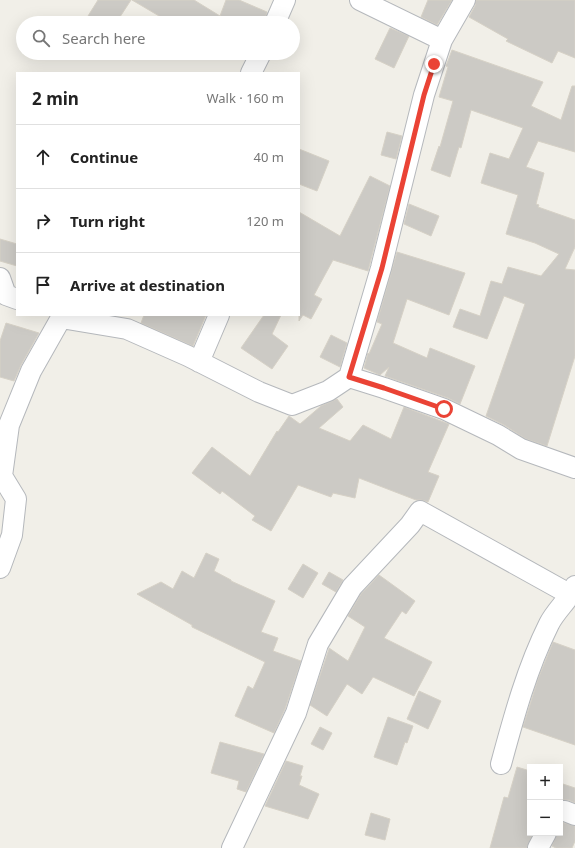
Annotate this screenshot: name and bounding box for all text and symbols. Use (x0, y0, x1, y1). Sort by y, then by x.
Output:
search box (16, 16, 300, 60)
icon: search (30, 27, 52, 49)
text: Search here (62, 28, 145, 48)
route end (425, 55, 443, 73)
text: 2 min (32, 87, 79, 110)
text: Walk · 160 m (206, 89, 284, 107)
icon: ahead (32, 146, 54, 168)
text: Continue (70, 147, 138, 167)
text: 40 m (254, 148, 284, 166)
icon: right (32, 210, 54, 232)
text: Turn right (70, 211, 145, 231)
text: 120 m (246, 212, 284, 230)
icon: arrive (32, 274, 54, 296)
text: Arrive at destination (70, 275, 225, 295)
route start (435, 400, 453, 418)
map controls (527, 764, 563, 836)
button: + (527, 764, 563, 800)
button: − (527, 800, 563, 836)

